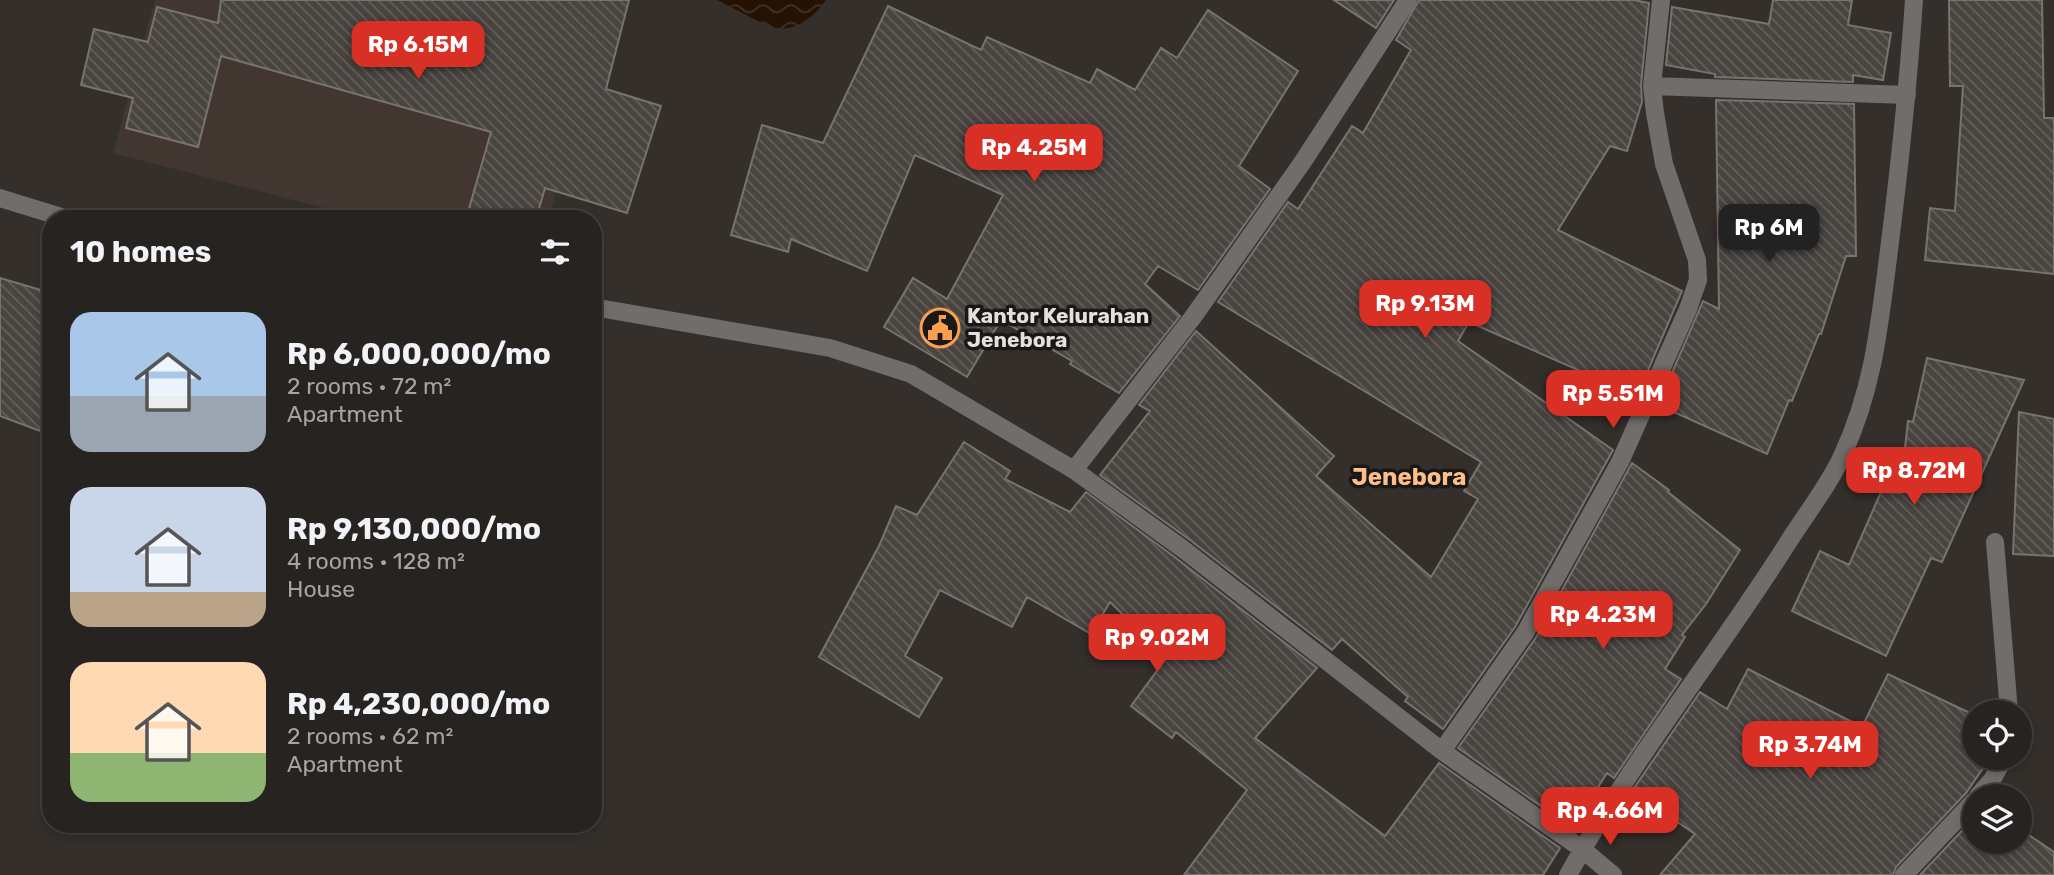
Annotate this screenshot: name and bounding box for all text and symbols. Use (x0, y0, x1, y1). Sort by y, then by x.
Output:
pin: Rp 6.15M (346, 22, 490, 81)
text: Rp 6.15M (368, 30, 468, 58)
pin: Rp 4.25M (962, 124, 1106, 184)
text: Rp 4.25M (981, 133, 1087, 161)
pin: Rp 6M (1720, 204, 1818, 264)
text: Rp 6M (1734, 213, 1804, 241)
icon: filters (536, 233, 574, 271)
text: 10 homes (70, 234, 211, 270)
pin: Rp 9.13M (1353, 280, 1497, 340)
text: Rp 9.13M (1375, 289, 1475, 317)
place label: Kantor Kelurahan Jenebora (967, 303, 1149, 352)
public building icon: Kantor Kelurahan Jenebora (919, 307, 961, 349)
text: Rp 6,000,000/mo (287, 336, 551, 372)
icon: home (126, 340, 210, 424)
pin: Rp 5.51M (1541, 370, 1685, 430)
text: 2 rooms · 72 m² (287, 372, 451, 400)
text: Rp 5.51M (1562, 379, 1664, 407)
text: Apartment (287, 400, 403, 428)
pin: Rp 8.72M (1842, 448, 1986, 507)
text: Rp 8.72M (1862, 456, 1966, 484)
district label: Jenebora (1352, 463, 1466, 491)
text: Rp 9,130,000/mo (287, 511, 541, 547)
icon: home (126, 515, 210, 599)
text: 4 rooms · 128 m² (287, 547, 465, 575)
text: House (287, 575, 355, 603)
pin: Rp 4.23M (1531, 592, 1675, 651)
text: Rp 4.23M (1550, 600, 1656, 628)
pin: Rp 9.02M (1085, 614, 1229, 674)
text: Rp 9.02M (1105, 623, 1209, 651)
text: Rp 4,230,000/mo (287, 686, 550, 722)
icon: home (126, 690, 210, 774)
map controls (1962, 700, 2032, 854)
button: locate (1962, 700, 2032, 770)
text: 2 rooms · 62 m² (287, 722, 453, 750)
pin: Rp 3.74M (1738, 722, 1882, 781)
text: Rp 3.74M (1758, 730, 1862, 758)
text: Apartment (287, 750, 403, 778)
button: layers (1962, 784, 2032, 854)
pin: Rp 4.66M (1538, 788, 1682, 847)
text: Rp 4.66M (1557, 796, 1663, 824)

